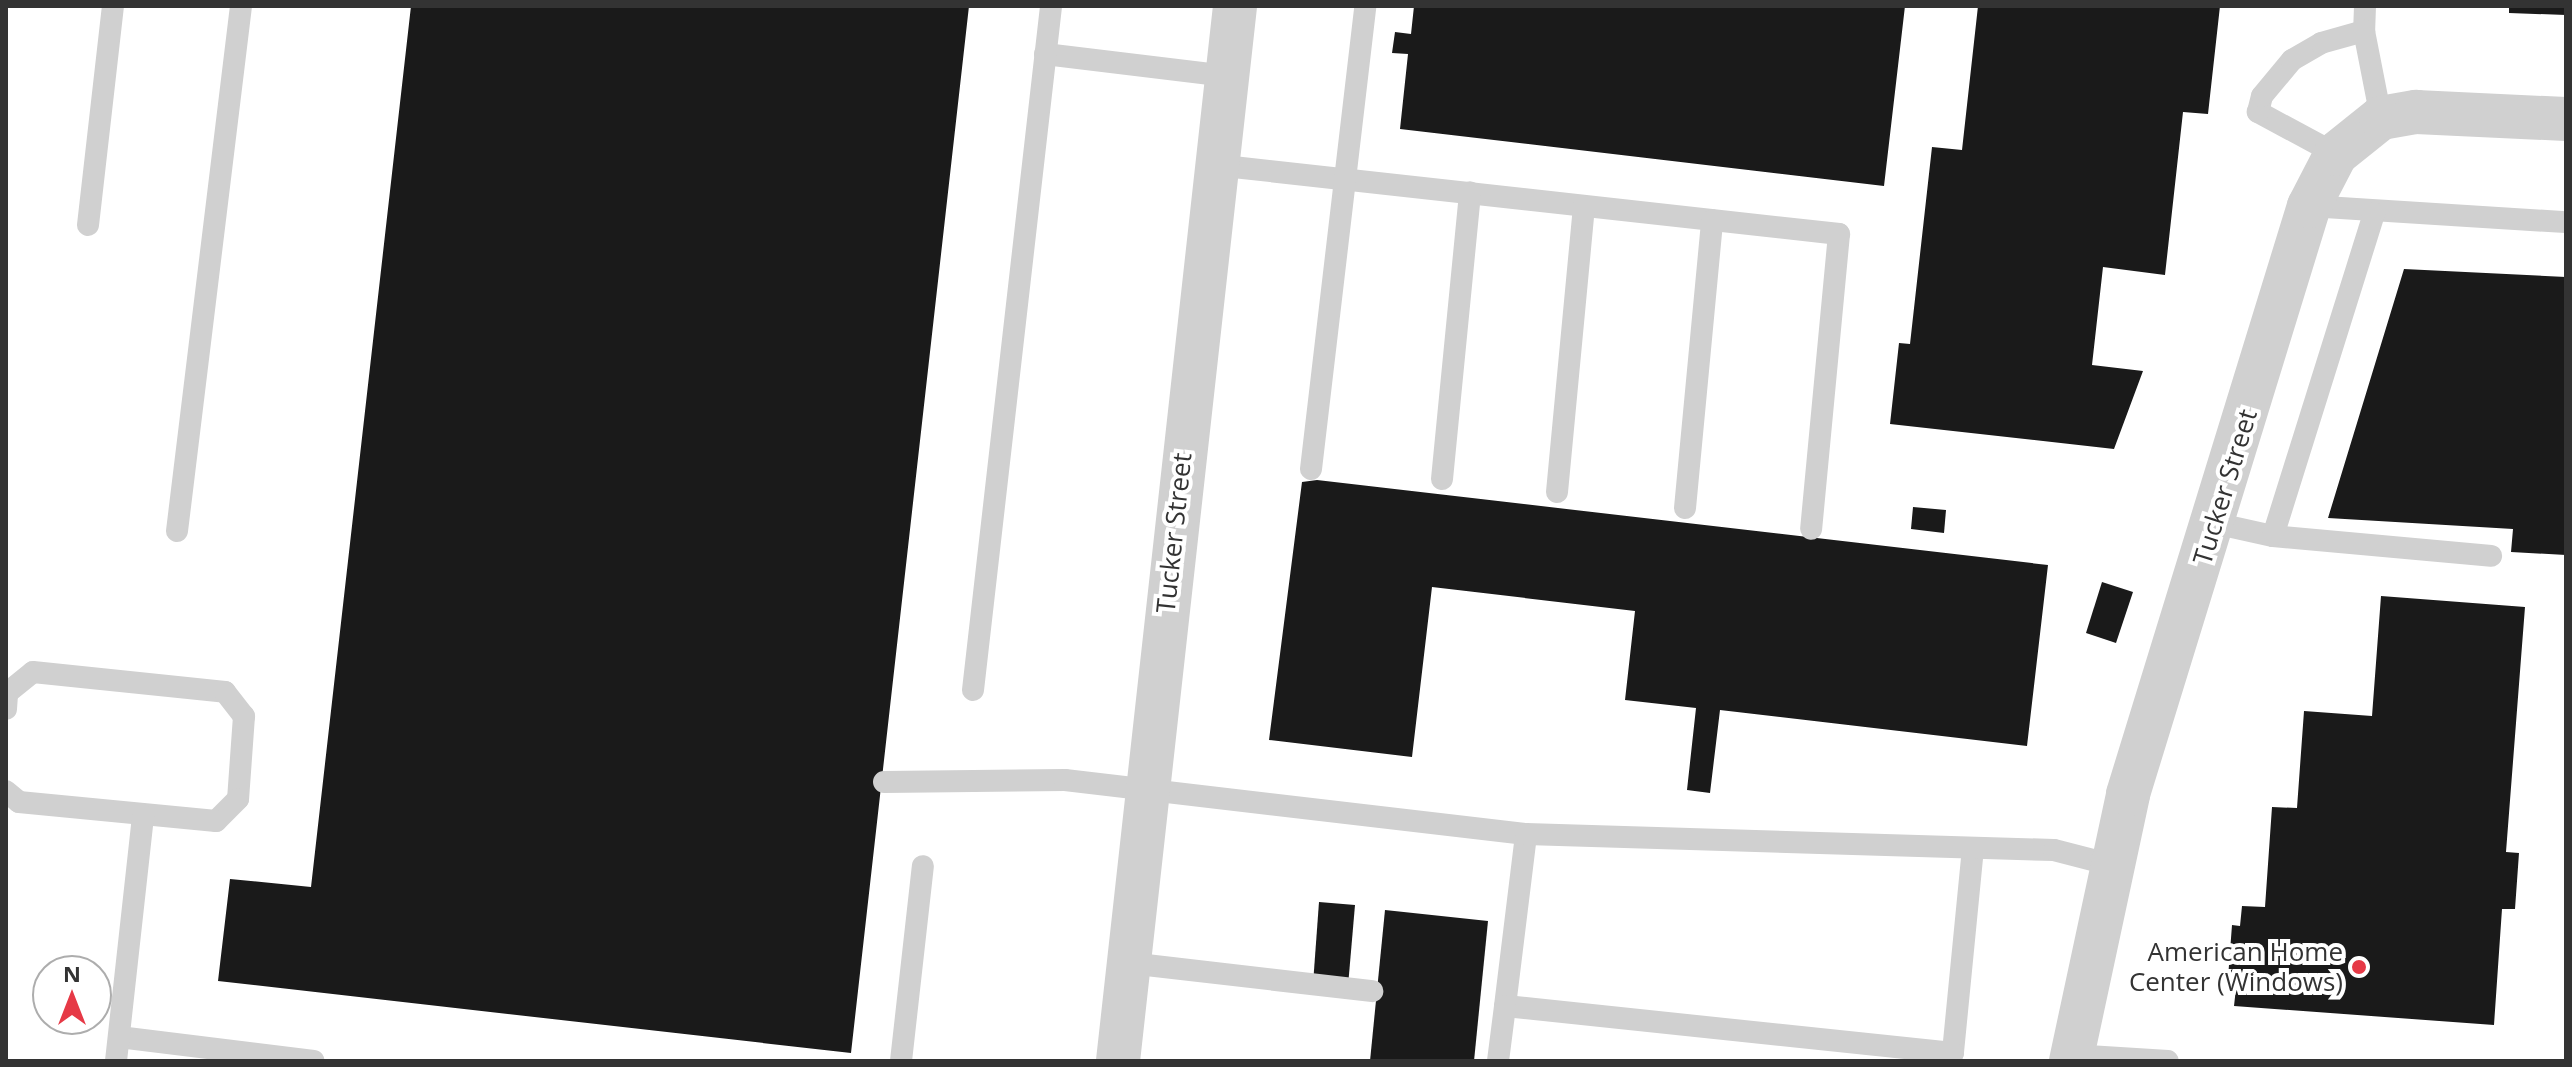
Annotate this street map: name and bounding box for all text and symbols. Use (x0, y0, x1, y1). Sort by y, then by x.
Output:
street label: Tucker Street (2187, 405, 2263, 569)
street label: Tucker Street (1150, 451, 1198, 615)
place label: American Home Center (Windows) (2129, 936, 2343, 998)
north arrow (32, 955, 112, 1035)
text: N (63, 958, 81, 988)
marker: American Home Center (Windows) (2350, 958, 2368, 976)

